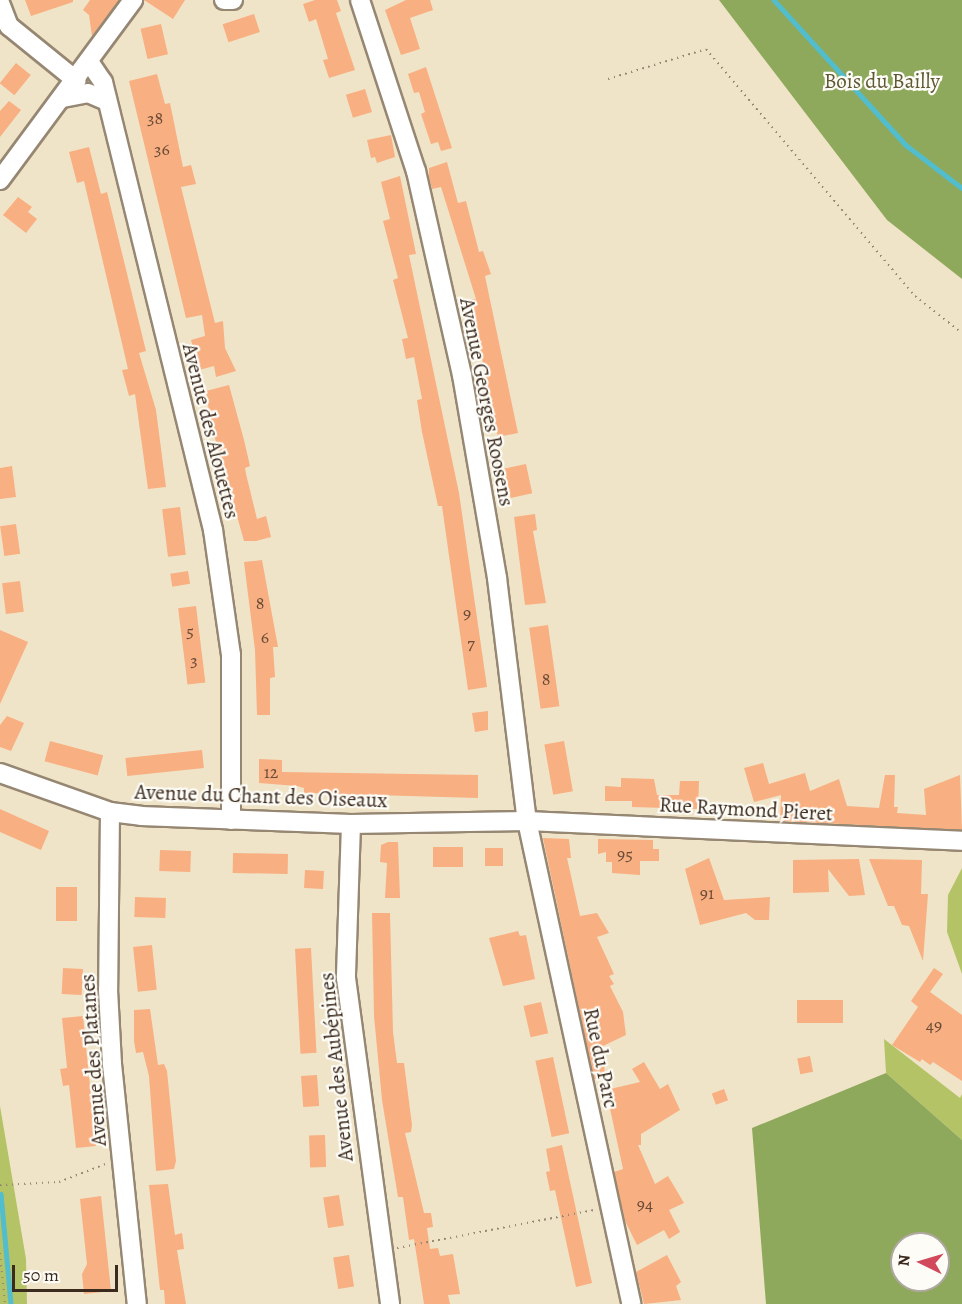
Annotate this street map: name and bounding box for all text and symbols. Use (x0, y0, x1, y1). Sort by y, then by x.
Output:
park label: Bois du Bailly (824, 68, 940, 94)
house number: 38 (147, 107, 163, 129)
house number: 36 (154, 138, 170, 160)
street label: Avenue Georges Roosens (454, 296, 520, 508)
street label: Avenue des Alouettes (177, 341, 245, 521)
house number: 8 (256, 592, 264, 614)
house number: 9 (463, 602, 471, 624)
house number: 5 (186, 620, 194, 642)
house number: 6 (261, 626, 269, 648)
house number: 7 (467, 632, 475, 654)
house number: 3 (190, 649, 198, 671)
house number: 8 (542, 668, 550, 690)
house number: 12 (264, 761, 278, 783)
street label: Avenue du Chant des Oiseaux (134, 779, 388, 813)
street label: Rue Raymond Pieret (658, 792, 834, 826)
house number: 95 (617, 843, 633, 865)
house number: 91 (700, 882, 714, 904)
street label: Avenue des Aubépines (314, 971, 358, 1163)
street label: Avenue des Platanes (74, 973, 112, 1147)
street label: Rue du Parc (578, 1006, 624, 1110)
house number: 49 (926, 1014, 942, 1036)
house number: 94 (637, 1193, 653, 1215)
north arrow (890, 1232, 950, 1292)
scale bar (15, 1253, 122, 1291)
text: N (893, 1254, 916, 1267)
text: 50 m (23, 1263, 59, 1287)

